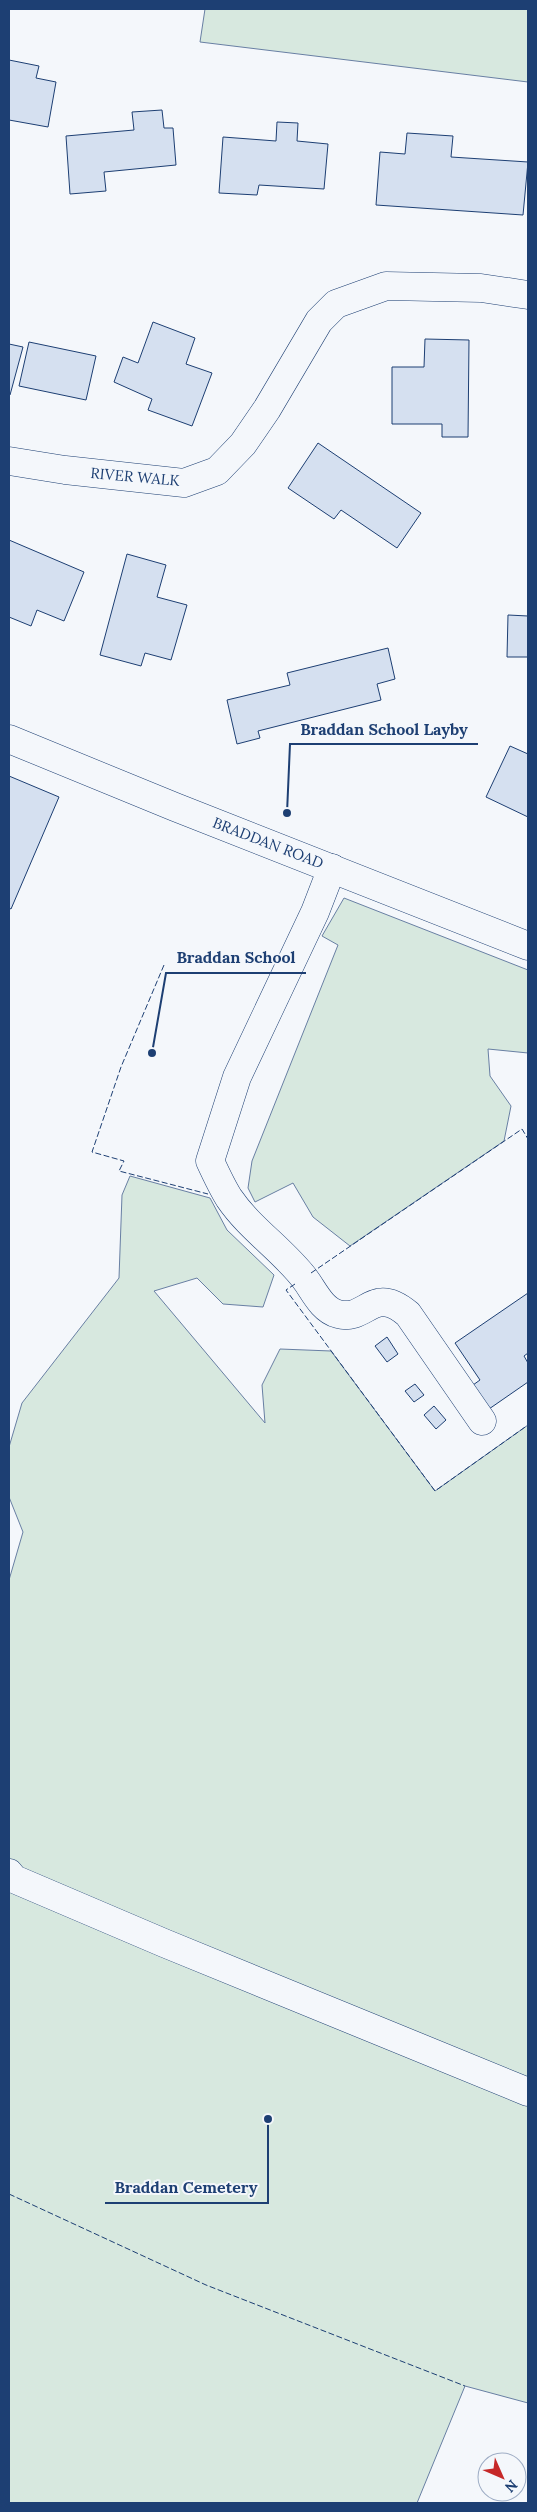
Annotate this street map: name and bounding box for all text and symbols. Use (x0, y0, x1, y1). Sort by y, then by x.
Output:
street label: RIVER WALK (90, 463, 181, 490)
callout: Braddan School Layby (290, 713, 478, 744)
text: Braddan School Layby (300, 719, 468, 739)
street label: BRADDAN ROAD (210, 813, 326, 872)
callout: Braddan School (166, 942, 306, 973)
text: Braddan School (176, 947, 296, 967)
callout: Braddan Cemetery (105, 2172, 268, 2203)
text: Braddan Cemetery (114, 2177, 258, 2197)
north arrow (477, 2452, 527, 2502)
text: N (501, 2476, 521, 2497)

